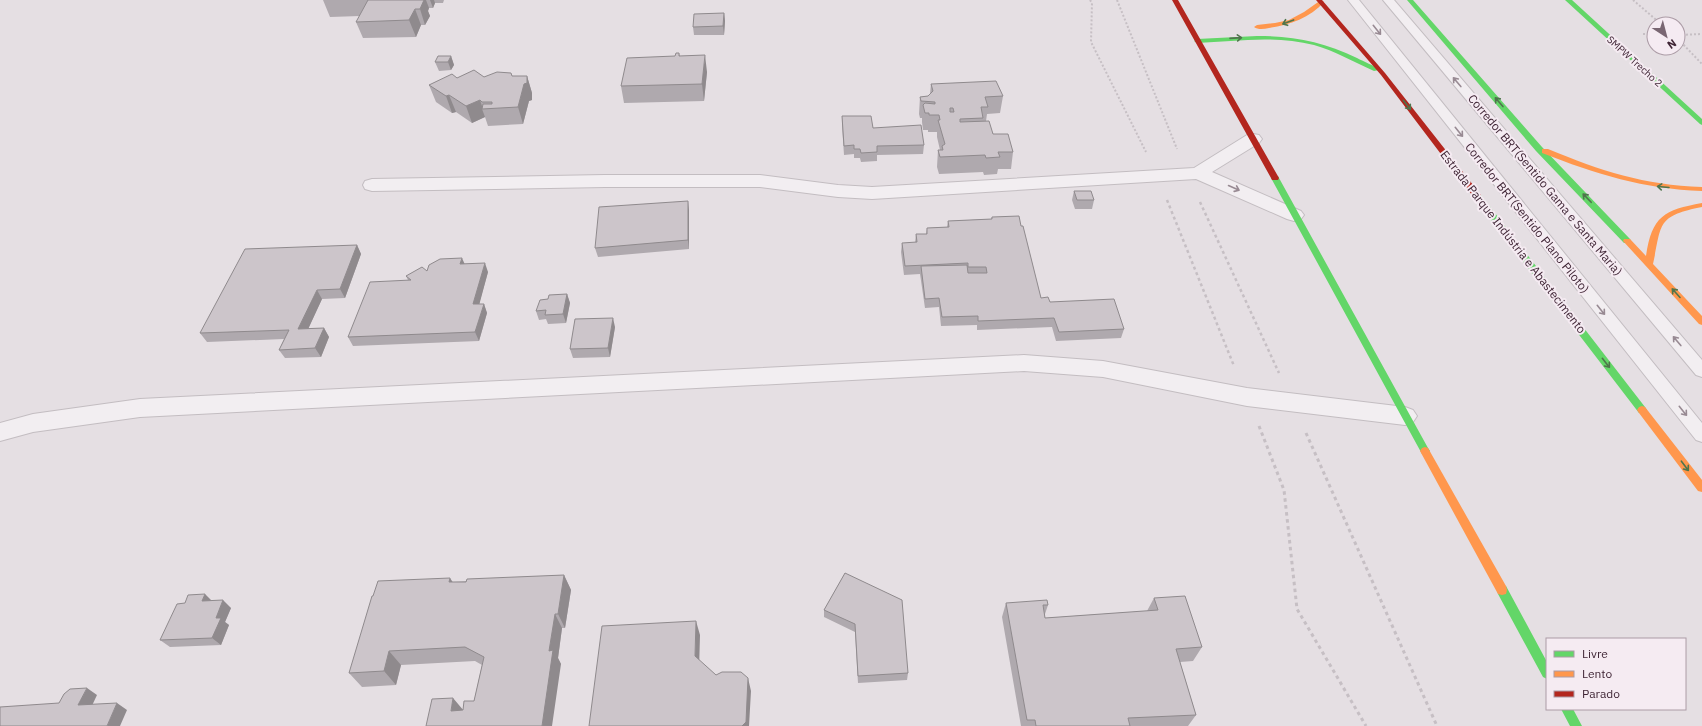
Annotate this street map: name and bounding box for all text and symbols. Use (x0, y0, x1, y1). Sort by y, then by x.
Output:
north arrow (1646, 16, 1686, 56)
one-way arrow (1283, 19, 1295, 27)
one-way arrow (1373, 25, 1382, 36)
street label: SMPW Trecho 2 (1604, 33, 1665, 90)
one-way arrow (1229, 35, 1242, 42)
text: N (1665, 36, 1679, 52)
one-way arrow (1453, 76, 1462, 87)
street label: Corredor BRT(Sentido Gama e Santa Maria) (1465, 91, 1626, 278)
one-way arrow (1495, 97, 1504, 108)
one-way arrow (1403, 99, 1411, 110)
one-way arrow (1454, 126, 1463, 137)
street label: Corredor BRT(Sentido Plano Piloto) (1462, 139, 1593, 296)
street label: Estrada Parque Indústria e Abastecimento (1437, 147, 1590, 336)
one-way arrow (1657, 184, 1670, 191)
one-way arrow (1228, 185, 1240, 193)
one-way arrow (1582, 193, 1592, 203)
one-way arrow (1671, 288, 1681, 298)
one-way arrow (1597, 304, 1606, 315)
one-way arrow (1672, 336, 1681, 346)
one-way arrow (1602, 357, 1610, 368)
one-way arrow (1678, 406, 1687, 417)
one-way arrow (1681, 461, 1690, 472)
legend (1546, 638, 1686, 710)
text: Livre (1582, 646, 1608, 661)
text: Lento (1582, 666, 1612, 681)
text: Parado (1582, 686, 1620, 701)

